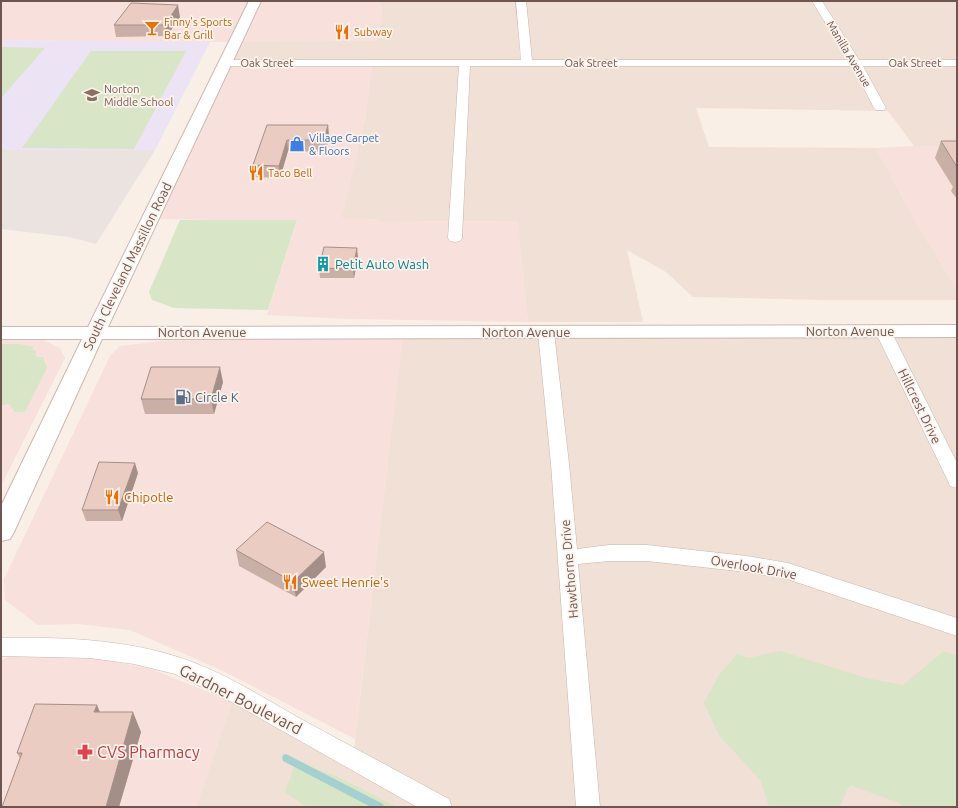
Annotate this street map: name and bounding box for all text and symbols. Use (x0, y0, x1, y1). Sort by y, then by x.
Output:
place label: Finny's Sports Bar & Grill (164, 16, 232, 41)
bar icon: Finny's Sports Bar & Grill (143, 19, 161, 37)
street label: Manilla Avenue (824, 19, 874, 89)
restaurant icon: Subway (333, 23, 351, 41)
place label: Subway (354, 26, 393, 38)
street label: Oak Street (241, 57, 294, 69)
street label: Oak Street (565, 57, 618, 69)
street label: Oak Street (889, 57, 942, 69)
place label: Norton Middle School (104, 83, 174, 108)
school or university icon: Norton Middle School (83, 86, 101, 104)
place label: Village Carpet & Floors (309, 132, 379, 157)
shop icon: Village Carpet & Floors (288, 135, 306, 153)
restaurant icon: Taco Bell (247, 164, 265, 182)
place label: Taco Bell (268, 167, 312, 179)
street label: South Cleveland Massillon Road (80, 180, 174, 352)
building icon: Petit Auto Wash (314, 255, 332, 273)
place label: Petit Auto Wash (335, 257, 429, 271)
street label: Norton Avenue (806, 324, 894, 338)
street label: Norton Avenue (158, 325, 246, 339)
street label: Norton Avenue (482, 325, 570, 339)
street label: Hillcrest Drive (896, 366, 944, 446)
fuel station icon: Circle K (174, 388, 192, 406)
place label: Circle K (195, 390, 239, 404)
restaurant icon: Chipotle (103, 488, 121, 506)
place label: Chipotle (124, 490, 173, 504)
street label: Hawthorne Drive (558, 519, 580, 619)
street label: Overlook Drive (710, 553, 798, 581)
restaurant icon: Sweet Henrie's (281, 573, 299, 591)
place label: Sweet Henrie's (302, 575, 389, 589)
street label: Gardner Boulevard (177, 660, 305, 738)
pharmacy icon: CVS Pharmacy (76, 743, 94, 761)
place label: CVS Pharmacy (97, 743, 200, 761)

